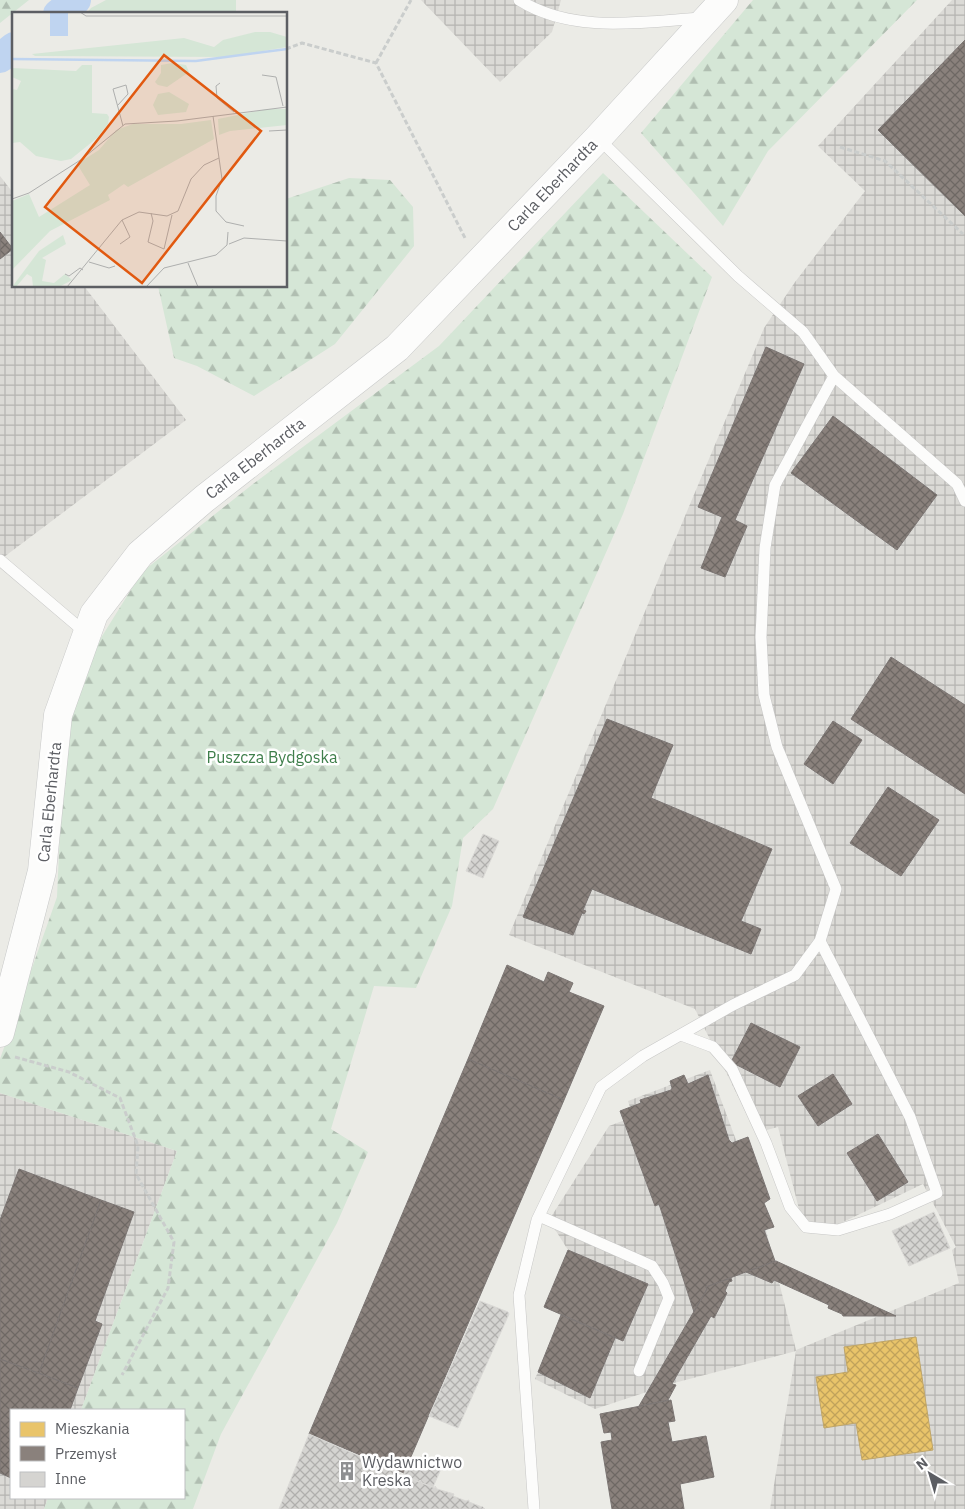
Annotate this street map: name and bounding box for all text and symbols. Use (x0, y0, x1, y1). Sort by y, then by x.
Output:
inset map (12, 12, 288, 288)
street label: Carla Eberhardta (503, 134, 602, 236)
street label: Carla Eberhardta (201, 413, 309, 503)
street label: Carla Eberhardta (33, 740, 65, 863)
park label: Puszcza Bydgoska (207, 747, 338, 767)
legend (10, 1409, 185, 1499)
text: Mieszkania (55, 1419, 129, 1438)
text: Przemysł (55, 1444, 117, 1463)
north arrow (905, 1449, 955, 1499)
place label: Wydawnictwo Kreska (362, 1452, 462, 1490)
text: N (912, 1454, 932, 1474)
building icon: Wydawnictwo Kreska (336, 1460, 358, 1482)
text: Inne (55, 1469, 86, 1488)

